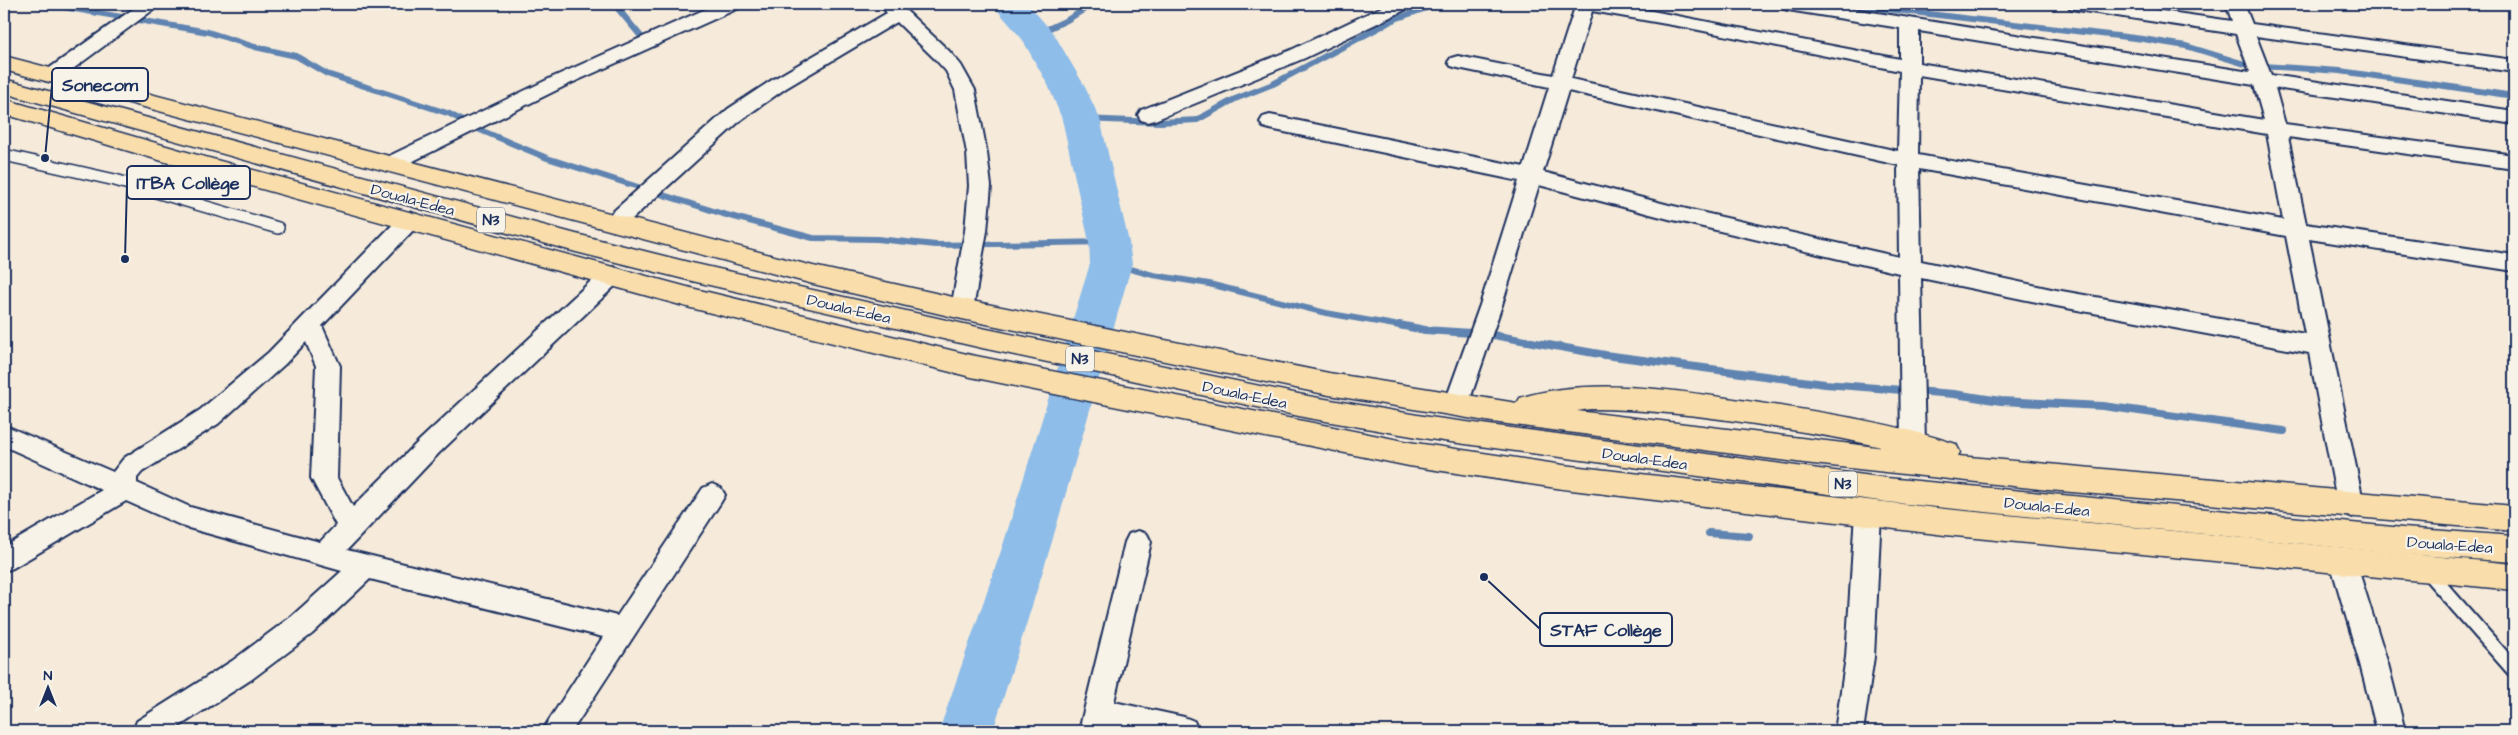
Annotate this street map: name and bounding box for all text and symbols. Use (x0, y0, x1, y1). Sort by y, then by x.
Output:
callout: Sonecom (52, 68, 148, 101)
text: Sonecom (61, 73, 139, 98)
callout: ITBA Collège (127, 166, 250, 199)
text: ITBA Collège (137, 171, 240, 197)
street label: Douala-Edea (368, 178, 457, 222)
road number: N3 (477, 208, 505, 232)
street label: Douala-Edea (805, 289, 893, 329)
road number: N3 (1066, 346, 1094, 372)
street label: Douala-Edea (1201, 375, 1289, 415)
street label: Douala-Edea (1601, 442, 1689, 476)
road number: N3 (1829, 472, 1857, 496)
street label: Douala-Edea (2003, 492, 2091, 522)
street label: Douala-Edea (2406, 531, 2493, 559)
callout: STAF Collège (1540, 613, 1672, 646)
text: STAF Collège (1549, 618, 1662, 644)
north arrow (22, 662, 72, 712)
text: N (44, 666, 53, 686)

